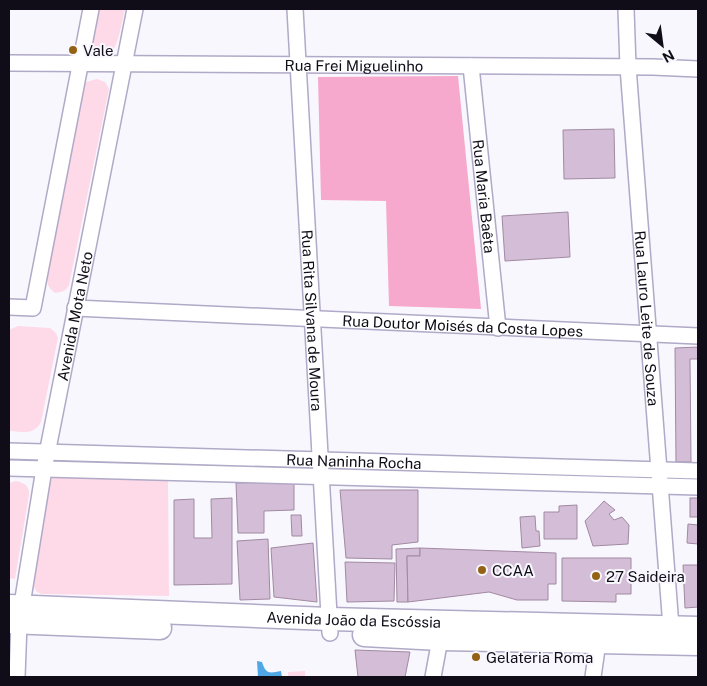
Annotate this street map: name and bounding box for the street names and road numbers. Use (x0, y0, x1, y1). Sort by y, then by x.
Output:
street label: Rua Frei Miguelinho (285, 56, 423, 74)
street label: Rua Maria Baêta (470, 139, 499, 254)
street label: Rua Rita Silvana de Moura (299, 229, 326, 412)
street label: Rua Lauro Leite de Souza (632, 230, 663, 407)
street label: Avenida Mota Neto (53, 250, 95, 382)
street label: Rua Doutor Moisés da Costa Lopes (342, 312, 583, 339)
street label: Rua Naninha Rocha (286, 451, 422, 471)
street label: Avenida João da Escóssia (266, 608, 441, 630)

